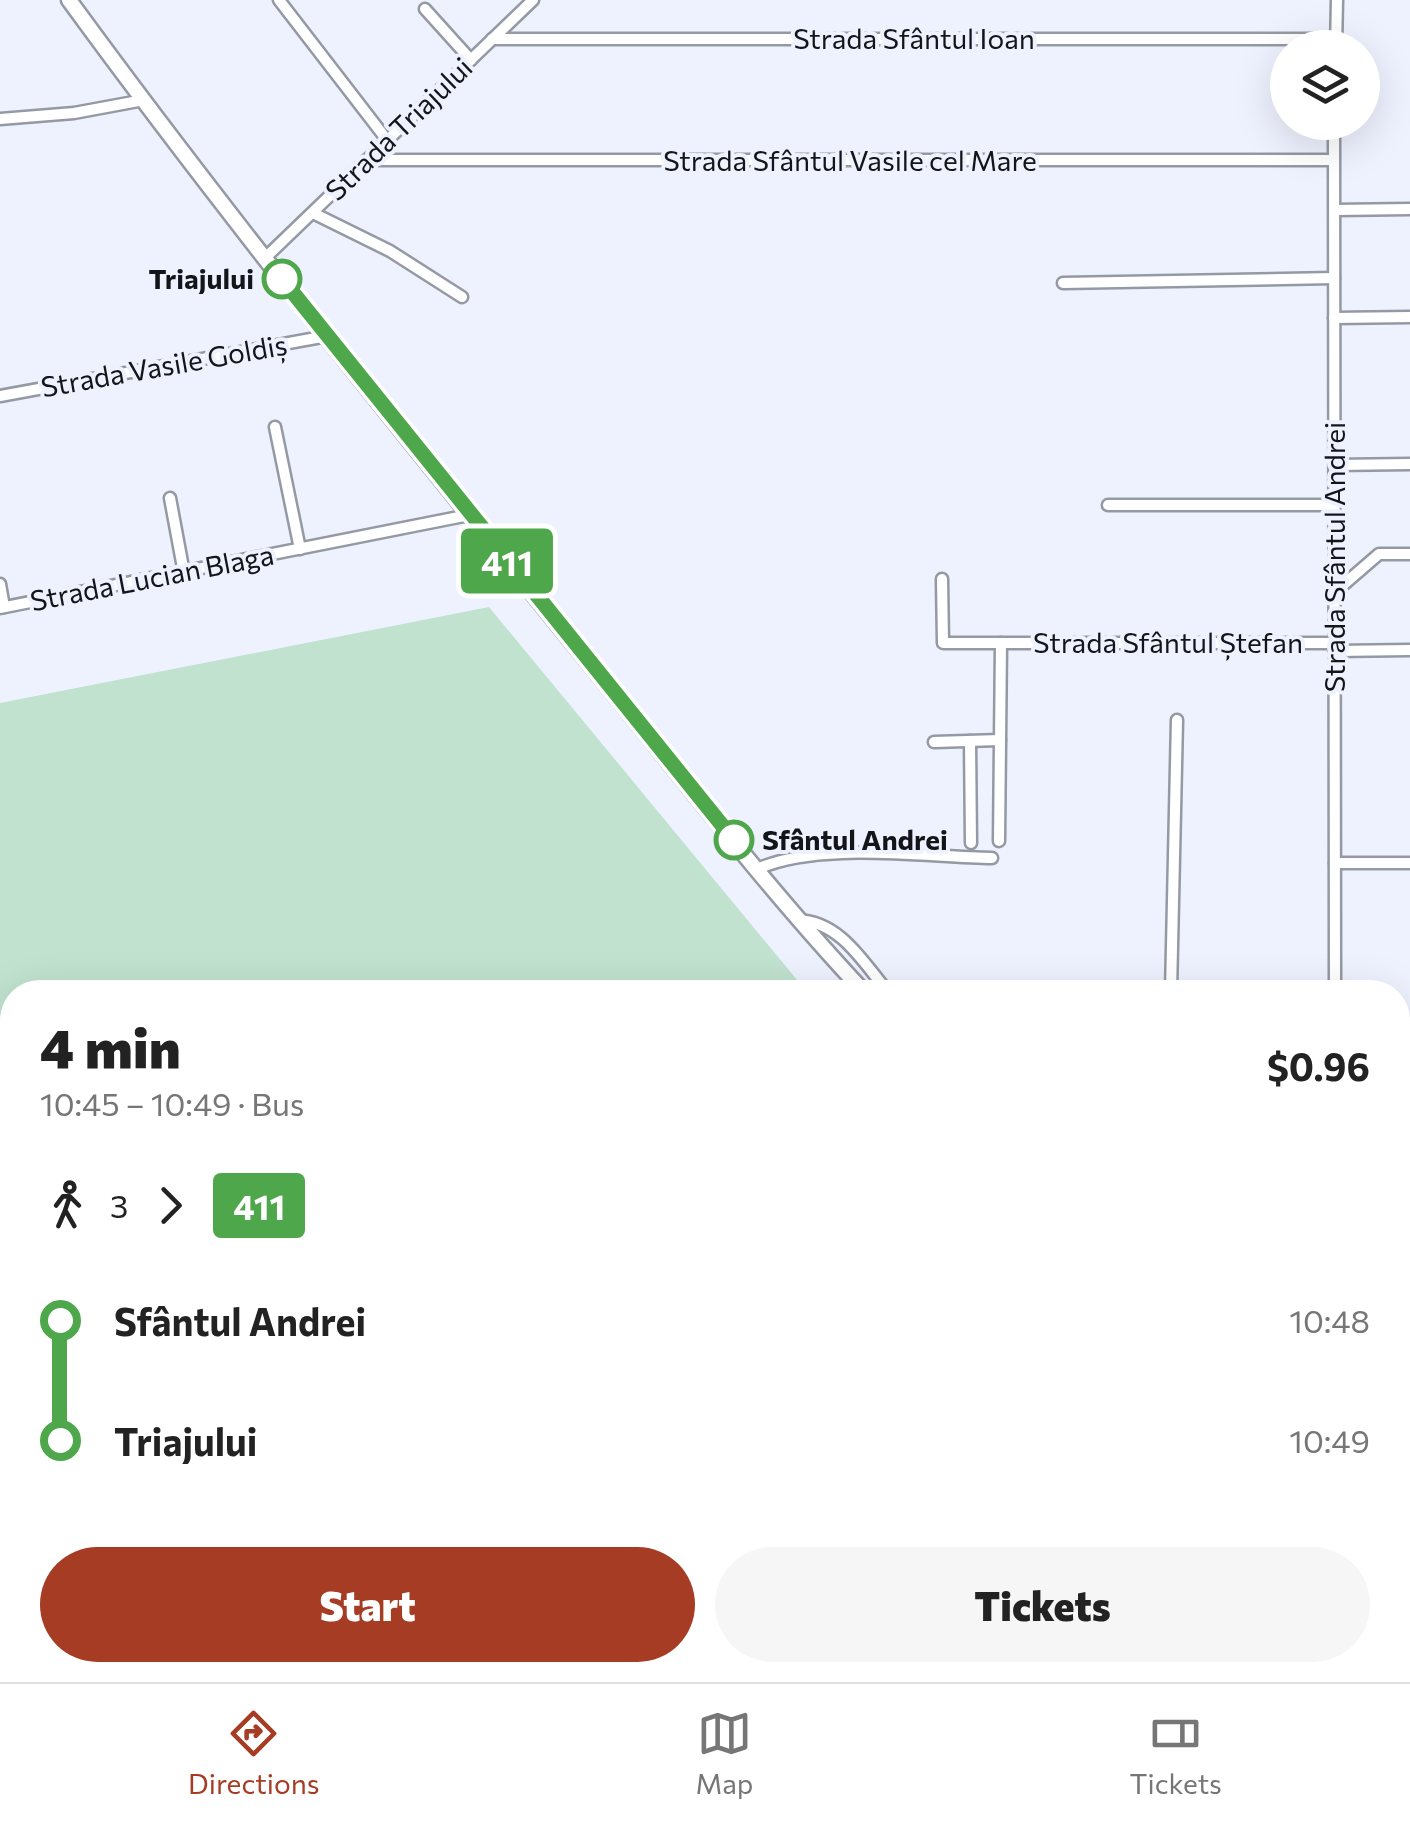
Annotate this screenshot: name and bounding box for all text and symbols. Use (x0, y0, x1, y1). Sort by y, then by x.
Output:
street label: Strada Sfântul Ioan (793, 21, 1035, 55)
map controls (1270, 30, 1380, 140)
button: layers (1270, 30, 1380, 140)
street label: Strada Triajului (318, 50, 479, 207)
street label: Strada Sfântul Vasile cel Mare (663, 143, 1037, 177)
marker: Triajului (263, 260, 301, 298)
place label: Triajului (148, 261, 254, 295)
street label: Strada Vasile Goldiș (38, 327, 290, 405)
street label: Strada Sfântul Andrei (1317, 422, 1351, 692)
line badge: 411 (450, 528, 564, 594)
street label: Strada Lucian Blaga (27, 537, 277, 617)
text: 411 (481, 540, 533, 583)
street label: Strada Sfântul Ștefan (1033, 625, 1303, 661)
marker: Sfântul Andrei (715, 821, 753, 859)
place label: Sfântul Andrei (762, 822, 948, 856)
text: 4 min (40, 1012, 181, 1079)
text: $0.96 (1267, 1042, 1370, 1089)
text: 10:45 – 10:49 · Bus (40, 1083, 304, 1123)
icon: walk (40, 1178, 95, 1233)
icon: forward (143, 1178, 198, 1233)
text: 411 (233, 1184, 285, 1227)
text: 3 (110, 1185, 128, 1225)
text: Sfântul Andrei (114, 1297, 366, 1344)
text: 10:48 (1289, 1300, 1370, 1340)
text: Triajului (114, 1417, 257, 1464)
text: 10:49 (1289, 1420, 1370, 1460)
button: Start (40, 1547, 695, 1662)
button: Tickets (715, 1547, 1370, 1662)
tab: Directions (188, 1706, 319, 1800)
tab: Map (696, 1706, 753, 1800)
tab: Tickets (1130, 1706, 1222, 1800)

